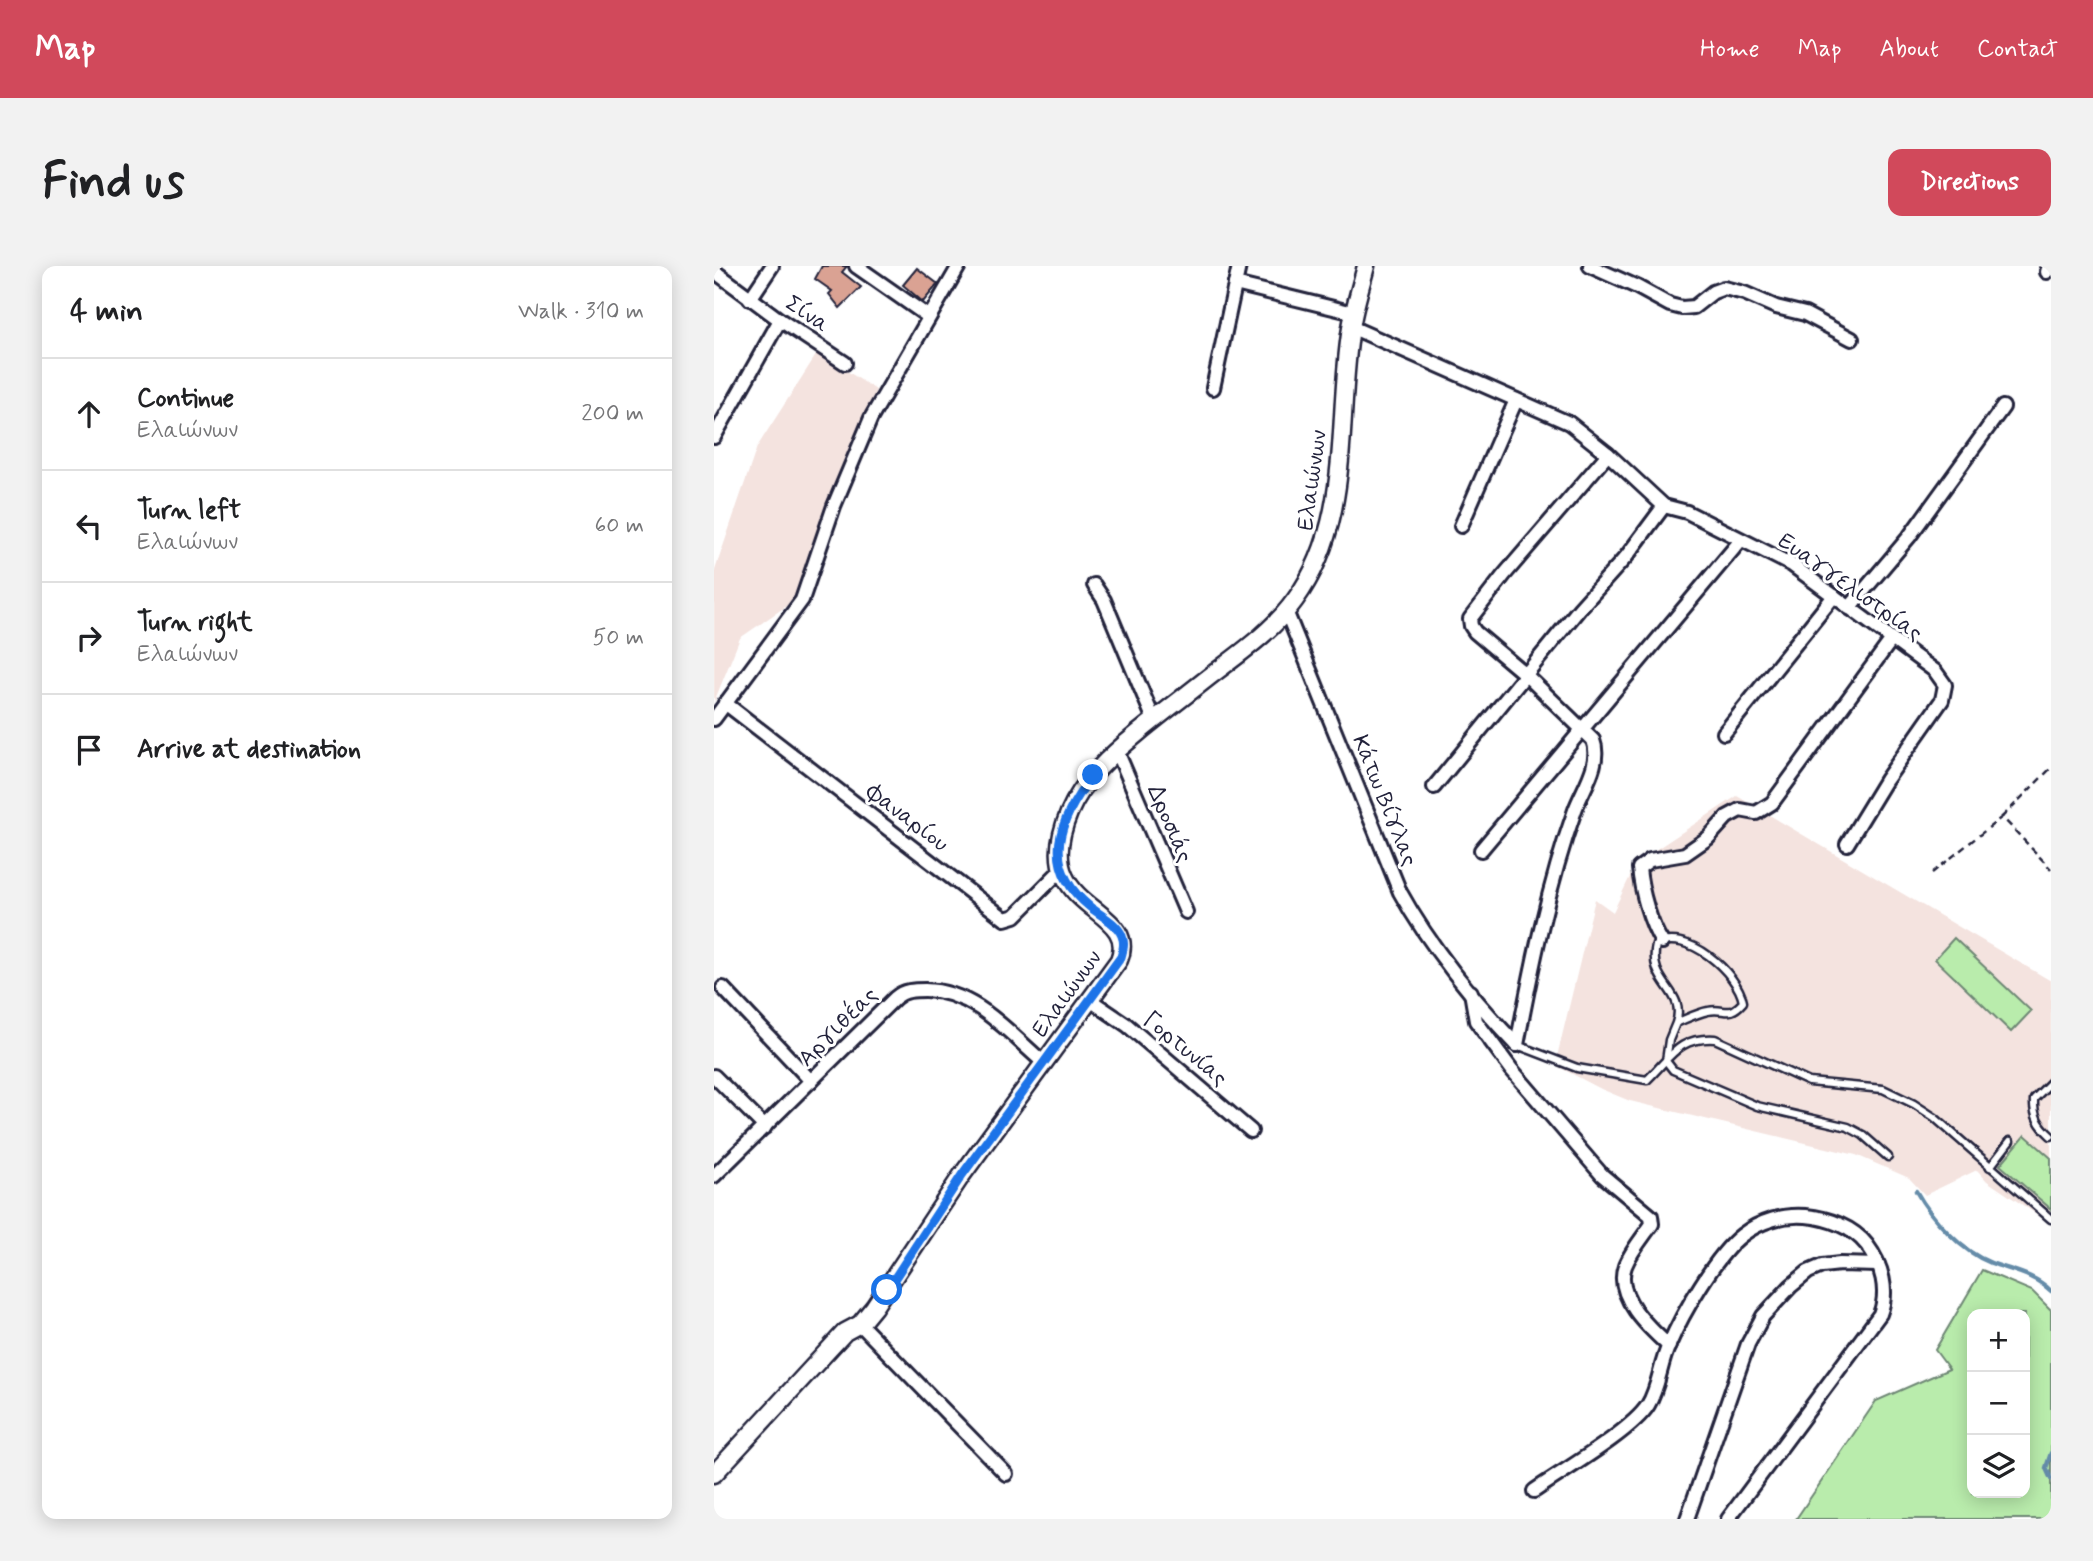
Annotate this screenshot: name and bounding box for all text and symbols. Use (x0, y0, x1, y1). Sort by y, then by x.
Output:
text: Map (35, 27, 95, 71)
text: Home (1700, 34, 1760, 65)
text: Map (1798, 34, 1842, 65)
text: About (1880, 34, 1939, 65)
text: Contact (1977, 34, 2058, 65)
button: Directions (1888, 149, 2051, 216)
text: Find us (42, 150, 185, 215)
street label: Σίνα (779, 289, 835, 340)
text: 4 min (70, 292, 143, 331)
text: Walk · 310 m (518, 297, 644, 327)
text: Continue (137, 382, 234, 416)
icon: ahead (70, 395, 108, 433)
text: 200 m (581, 399, 644, 429)
text: Ελαιώνων (137, 416, 238, 446)
street label: Ελαιώνων (1291, 428, 1335, 532)
text: Turn left (137, 494, 241, 528)
icon: left (70, 507, 108, 545)
text: 60 m (595, 511, 644, 541)
street label: Ευαγγελιστρίας (1772, 527, 1928, 649)
text: Ελαιώνων (137, 528, 238, 558)
text: Turn right (137, 606, 253, 640)
icon: right (70, 619, 108, 657)
text: 50 m (593, 623, 644, 653)
text: Ελαιώνων (137, 640, 238, 670)
icon: arrive (70, 731, 108, 769)
street label: Κάτω Βίγλας (1344, 731, 1424, 871)
text: Arrive at destination (137, 733, 361, 767)
route end (1077, 759, 1108, 790)
street label: Φαναρίου (859, 777, 954, 859)
street label: Δροσιάς (1139, 780, 1199, 867)
street label: Ελαιώνων (1026, 944, 1109, 1044)
street label: Αργιθέας (791, 980, 885, 1074)
street label: Γορτυνίας (1136, 1005, 1233, 1094)
route start (871, 1274, 902, 1305)
map controls (1967, 1309, 2030, 1498)
button: + (1967, 1309, 2030, 1372)
button: − (1967, 1372, 2030, 1435)
button: layers (1967, 1435, 2030, 1498)

